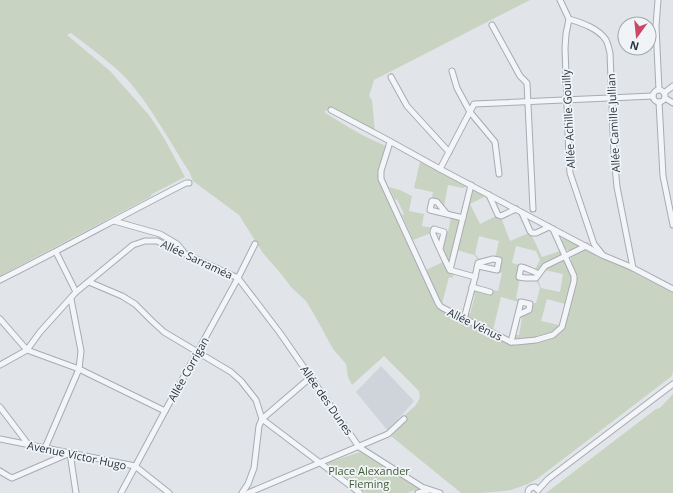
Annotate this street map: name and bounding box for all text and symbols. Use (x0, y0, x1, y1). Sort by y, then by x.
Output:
north arrow (617, 16, 657, 56)
text: N (628, 38, 641, 55)
street label: Allée Achille Gouilly (558, 69, 578, 169)
street label: Allée Camille Jullian (603, 73, 623, 173)
street label: Allée Sarraméa (159, 236, 235, 282)
street label: Allée Vénus (445, 304, 505, 344)
street label: Allée Corrigan (164, 334, 212, 404)
street label: Allée des Dunes (297, 362, 357, 438)
street label: Avenue Victor Hugo (26, 437, 128, 473)
park label: Place Alexander Fleming (328, 463, 410, 491)

